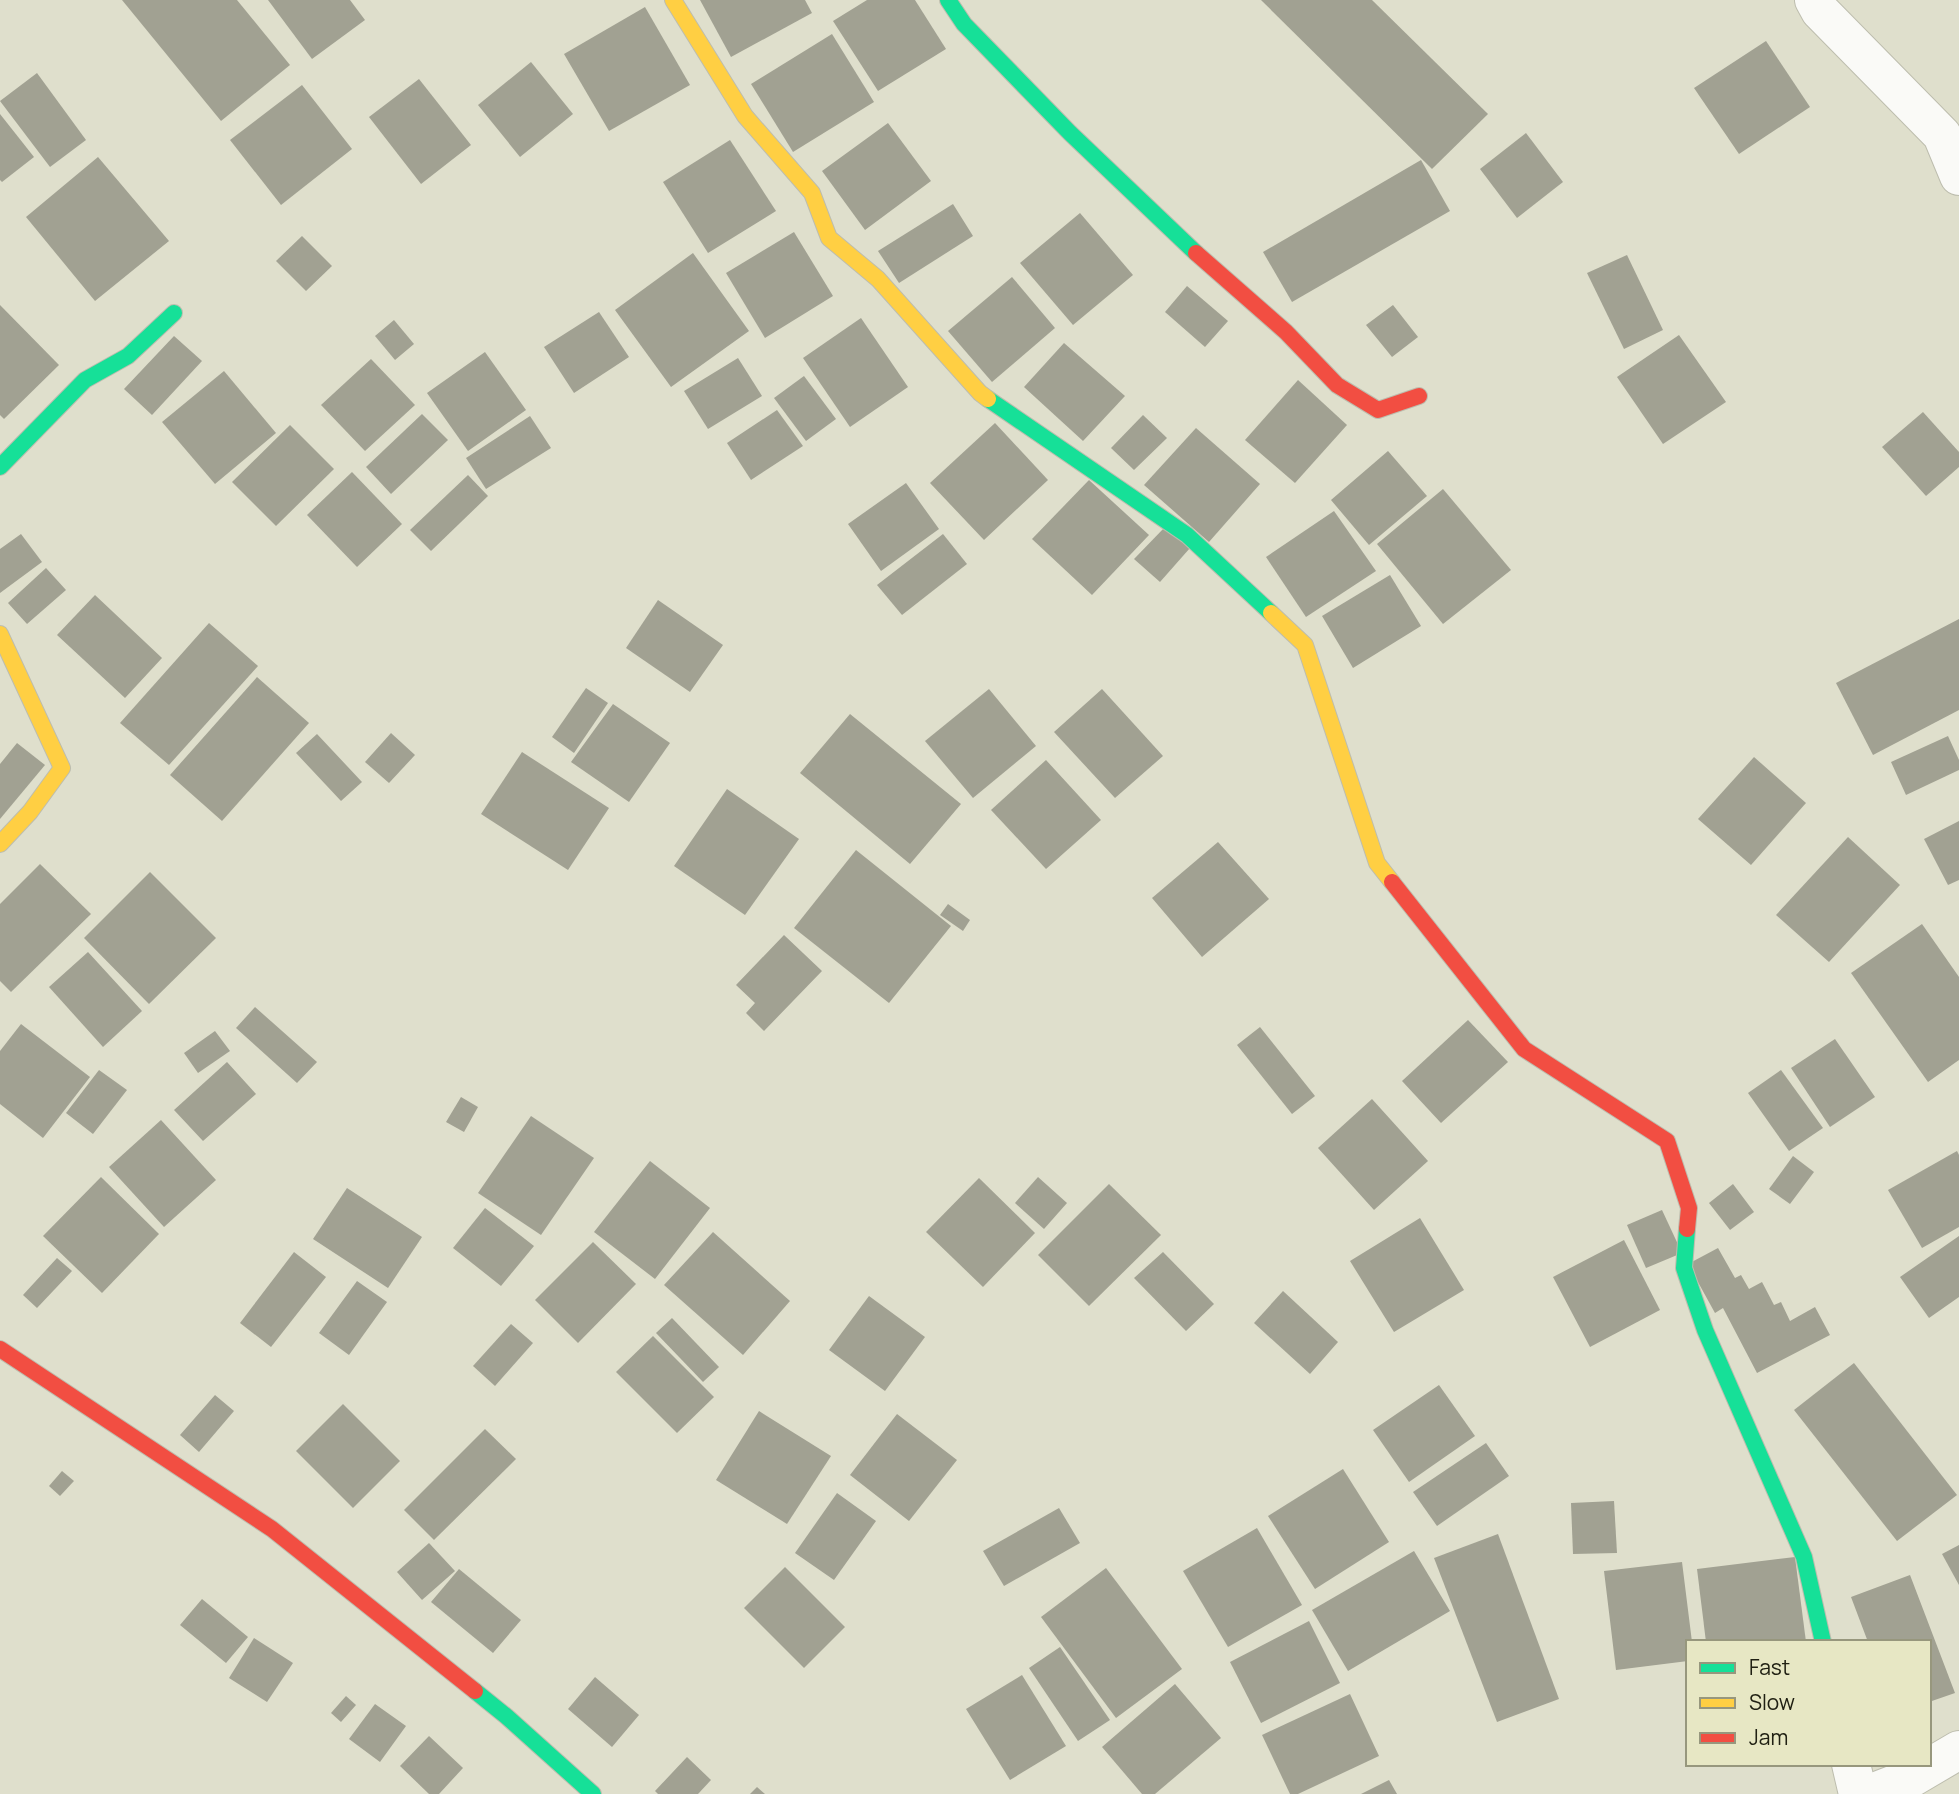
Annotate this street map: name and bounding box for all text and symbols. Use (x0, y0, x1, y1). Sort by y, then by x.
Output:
legend (1686, 1640, 1931, 1766)
text: Fast (1749, 1653, 1790, 1681)
text: Slow (1749, 1688, 1795, 1716)
text: Jam (1749, 1723, 1788, 1751)

